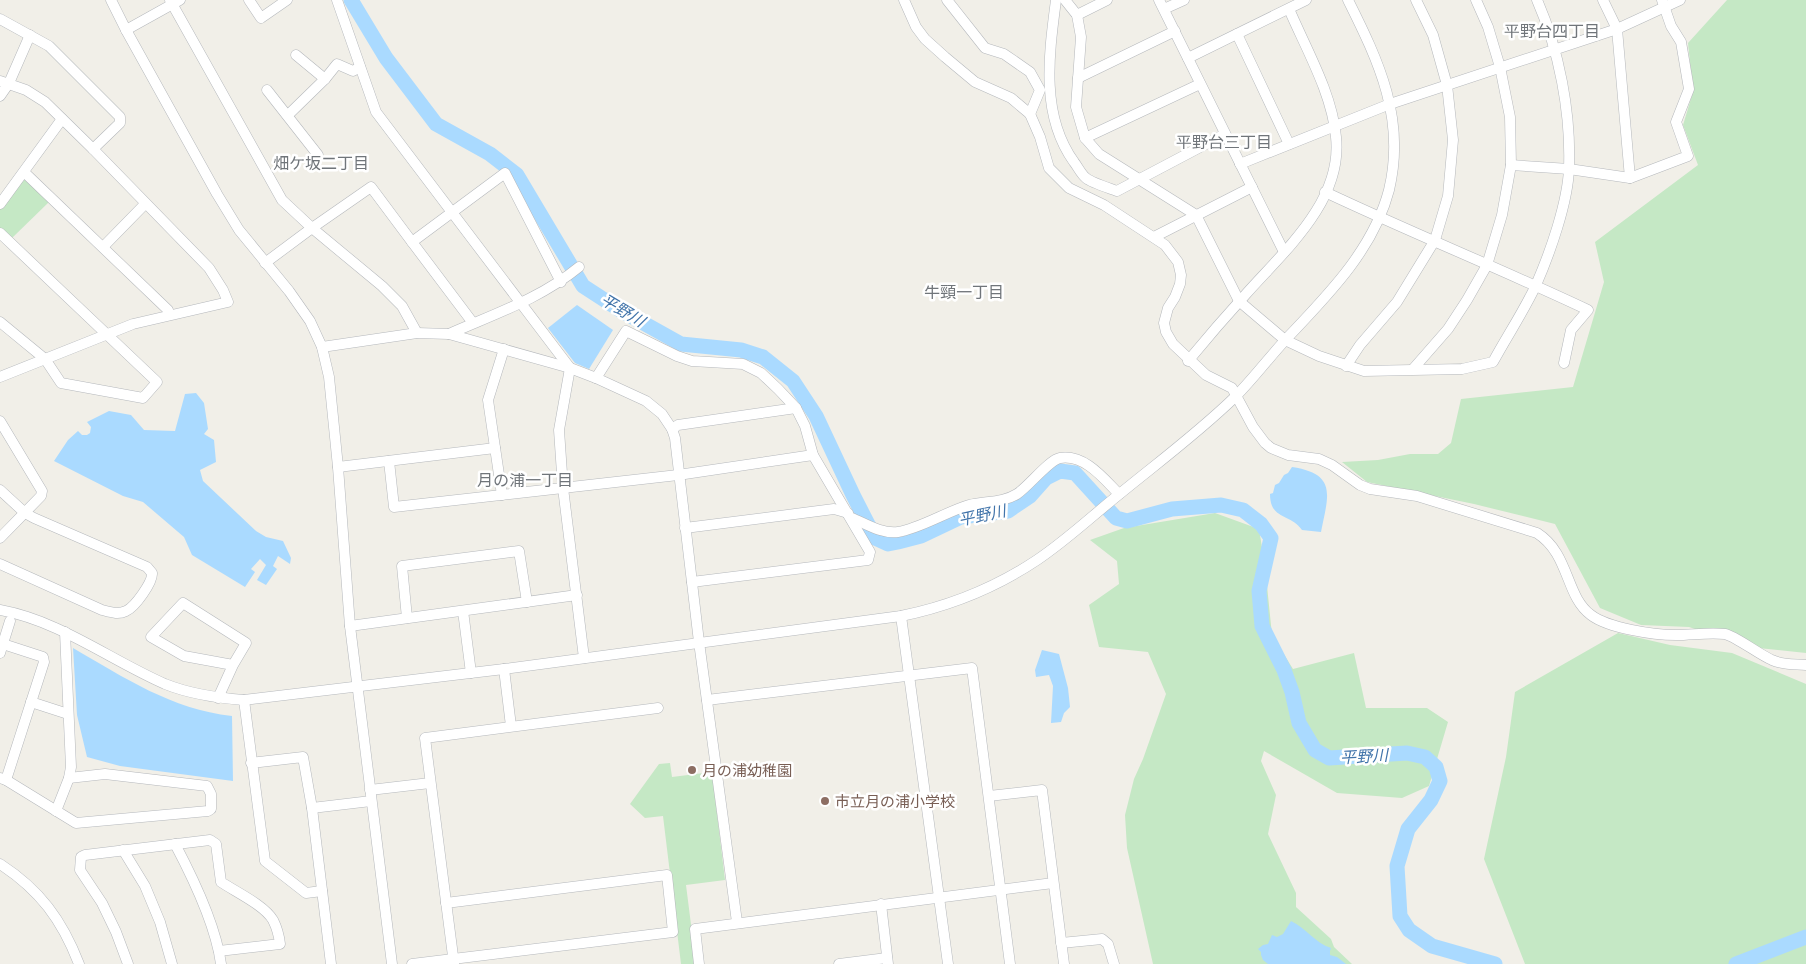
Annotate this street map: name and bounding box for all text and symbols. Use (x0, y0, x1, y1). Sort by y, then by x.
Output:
district label: 平野台四丁目 (1504, 19, 1600, 43)
district label: 平野台三丁目 (1176, 130, 1272, 154)
district label: 畑ケ坂二丁目 (273, 151, 369, 175)
district label: 牛頸一丁目 (924, 280, 1004, 304)
water label: 平野川 (596, 287, 651, 334)
district label: 月の浦一丁目 (477, 468, 573, 492)
water label: 平野川 (956, 498, 1010, 532)
water label: 平野川 (1339, 743, 1391, 769)
place label: 月の浦幼稚園 (702, 759, 792, 782)
marker: 月の浦幼稚園 (686, 764, 698, 776)
place label: 市立月の浦小学校 (835, 790, 955, 813)
marker: 市立月の浦小学校 (819, 795, 831, 807)

